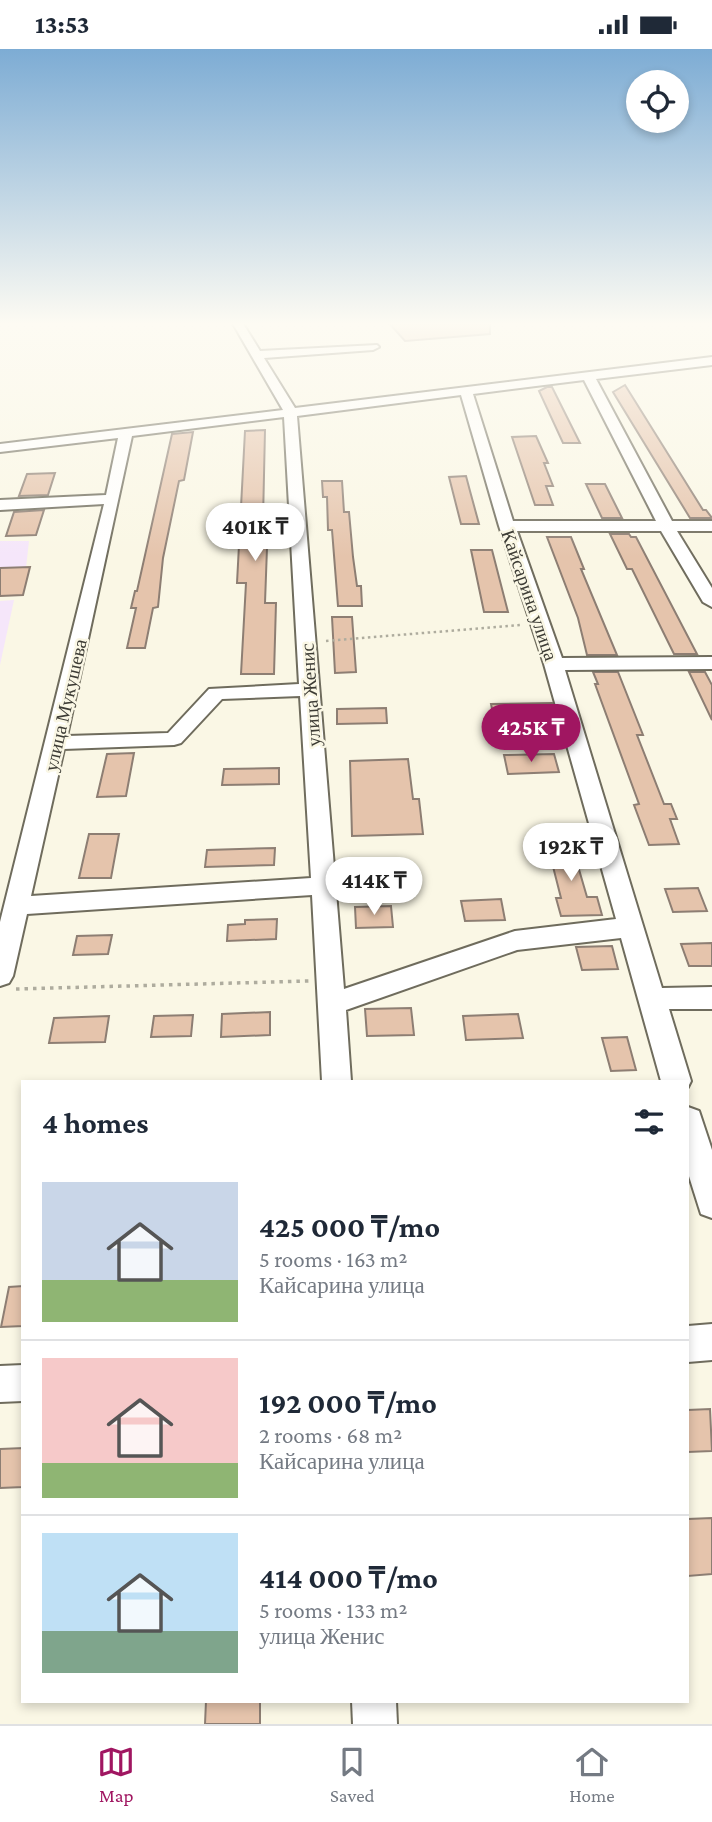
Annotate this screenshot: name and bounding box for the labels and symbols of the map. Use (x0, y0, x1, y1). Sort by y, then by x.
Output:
pin: 401K ₸ (198, 503, 312, 563)
street label: Кайсарина улица (497, 527, 562, 664)
street label: улица Мукушева (40, 636, 91, 773)
street label: улица Женис (296, 642, 325, 747)
pin: 425K ₸ (474, 705, 588, 764)
pin: 192K ₸ (514, 823, 628, 883)
pin: 414K ₸ (317, 857, 431, 917)

